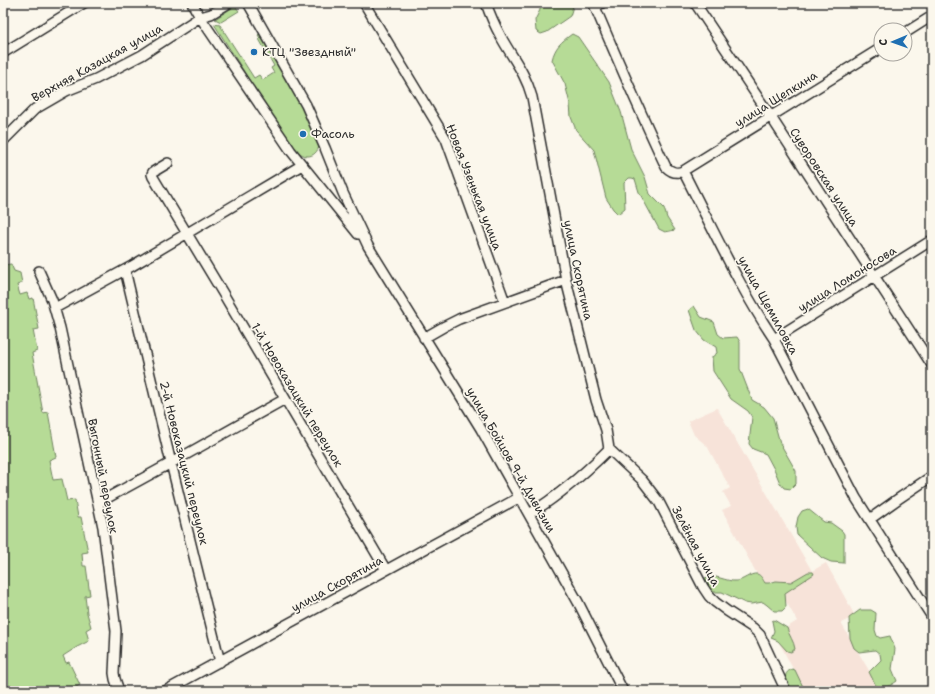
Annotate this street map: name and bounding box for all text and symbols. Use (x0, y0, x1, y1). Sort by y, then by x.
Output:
street label: Верхняя Казацкая улица (29, 20, 166, 106)
north arrow (873, 22, 913, 62)
text: С (876, 38, 891, 46)
place label: КТЦ "Звездный" (262, 44, 356, 60)
marker: КТЦ "Звездный" (249, 47, 259, 57)
street label: улица Щепкина (732, 67, 821, 131)
street label: Новая Узенькая улица (443, 122, 506, 253)
street label: Суворовская улица (786, 125, 862, 230)
place label: Фасоль (311, 126, 355, 142)
marker: Фасоль (298, 129, 308, 139)
street label: улица Скорятина (560, 218, 597, 322)
street label: улица Ломоносова (795, 242, 900, 316)
street label: улица Щемиловка (734, 253, 802, 358)
street label: 1-й Новоказацкий переулок (247, 320, 347, 471)
street label: 2-й Новоказацкий переулок (156, 379, 212, 547)
street label: улица Бойцов 9-й Дивизии (463, 384, 559, 536)
street label: Выгонный переулок (84, 417, 122, 535)
street label: Зелёная улица (668, 503, 724, 589)
street label: улица Скорятина (288, 552, 386, 616)

